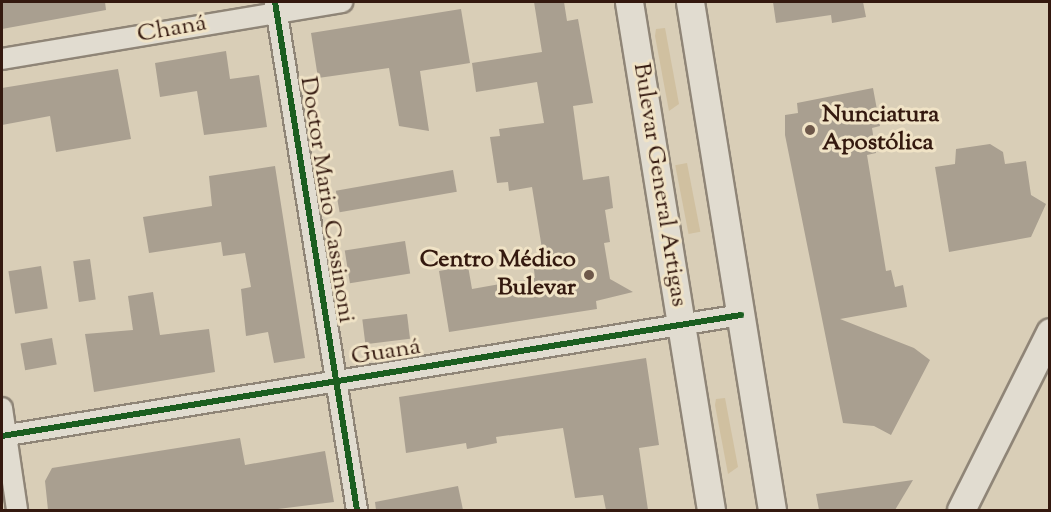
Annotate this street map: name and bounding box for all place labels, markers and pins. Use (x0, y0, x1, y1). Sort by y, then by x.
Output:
place label: Nunciatura Apostólica (822, 102, 939, 158)
marker: Nunciatura Apostólica (803, 123, 817, 137)
place label: Centro Médico Bulevar (420, 247, 576, 303)
marker: Centro Médico Bulevar (580, 266, 598, 284)

